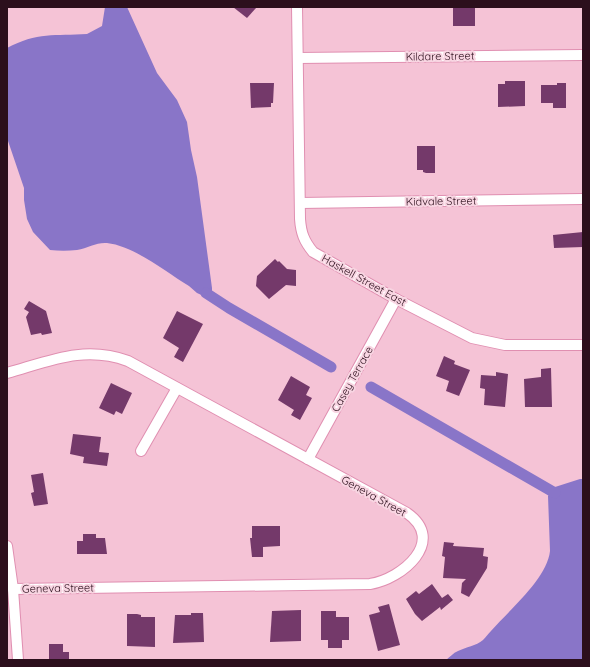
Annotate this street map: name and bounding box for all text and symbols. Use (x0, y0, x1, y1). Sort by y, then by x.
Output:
street label: Kildare Street (405, 48, 475, 64)
street label: Kidvale Street (406, 193, 477, 209)
street label: Haskell Street East (319, 251, 409, 309)
street label: Casey Terrace (328, 344, 376, 414)
street label: Geneva Street (339, 472, 409, 520)
street label: Geneva Street (22, 580, 94, 596)

